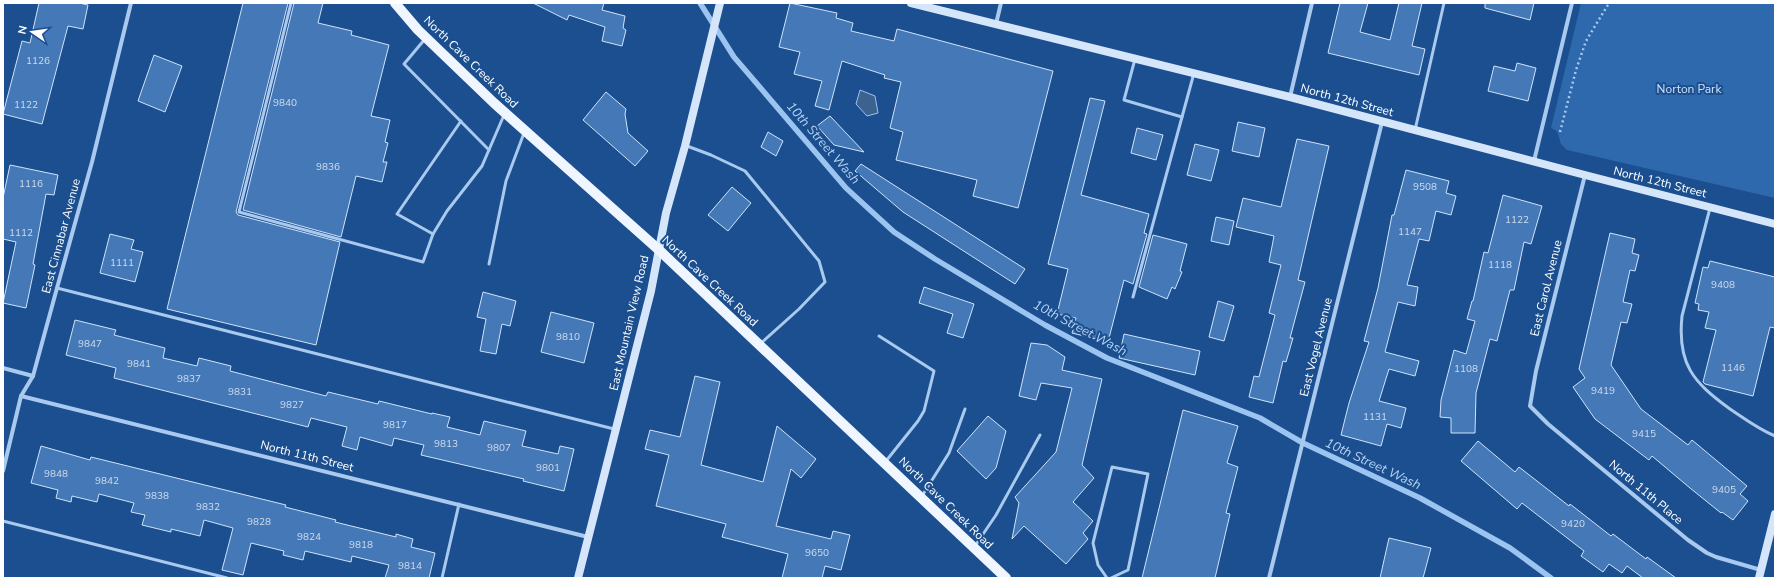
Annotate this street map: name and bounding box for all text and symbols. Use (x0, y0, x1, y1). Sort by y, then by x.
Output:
north arrow (12, 12, 52, 52)
street label: North Cave Creek Road (420, 12, 522, 112)
text: N (15, 24, 31, 36)
house number: 1126 (26, 54, 50, 68)
street label: North 12th Street (1299, 80, 1396, 120)
park label: Norton Park (1657, 81, 1722, 97)
house number: 9840 (273, 96, 297, 110)
house number: 1122 (14, 98, 38, 112)
water label: 10th Street Wash (782, 98, 864, 188)
house number: 9836 (316, 160, 340, 174)
street label: North 12th Street (1612, 163, 1709, 202)
house number: 1116 (19, 177, 43, 191)
street label: East Cinnabar Avenue (38, 177, 84, 295)
house number: 9508 (1413, 180, 1437, 194)
house number: 1122 (1505, 213, 1529, 227)
house number: 1147 (1398, 225, 1422, 239)
house number: 1112 (9, 226, 33, 240)
street label: North Cave Creek Road (658, 232, 762, 330)
street label: East Carol Avenue (1526, 238, 1566, 338)
street label: East Mountain View Road (606, 254, 652, 392)
house number: 1111 (110, 256, 134, 270)
house number: 1118 (1488, 258, 1512, 272)
house number: 9408 (1711, 278, 1735, 292)
water label: 10th Street Wash (1030, 296, 1130, 360)
street label: East Vogel Avenue (1296, 296, 1336, 398)
house number: 9810 (556, 330, 580, 344)
house number: 9847 (78, 337, 102, 351)
house number: 9841 (127, 357, 151, 371)
house number: 1146 (1721, 361, 1745, 375)
house number: 1108 (1454, 362, 1478, 376)
house number: 9837 (177, 372, 201, 386)
house number: 9419 (1591, 384, 1615, 398)
house number: 9831 (228, 385, 252, 399)
house number: 9827 (280, 398, 304, 412)
house number: 1131 (1363, 410, 1387, 424)
house number: 9817 (383, 418, 407, 432)
house number: 9415 (1632, 427, 1656, 441)
water label: 10th Street Wash (1322, 434, 1424, 494)
street label: North 11th Street (259, 437, 356, 476)
house number: 9813 (434, 437, 458, 451)
house number: 9807 (487, 441, 511, 455)
street label: North Cave Creek Road (895, 453, 997, 553)
street label: North 11th Place (1606, 456, 1686, 528)
house number: 9801 (536, 461, 560, 475)
house number: 9848 (44, 467, 68, 481)
house number: 9842 (95, 474, 119, 488)
house number: 9405 (1712, 483, 1736, 497)
house number: 9838 (145, 489, 169, 503)
house number: 9832 (196, 500, 220, 514)
house number: 9828 (247, 515, 271, 529)
house number: 9420 (1561, 517, 1585, 531)
house number: 9824 (297, 530, 321, 544)
house number: 9818 (349, 538, 373, 552)
house number: 9650 (805, 546, 829, 560)
house number: 9814 (398, 559, 422, 573)

